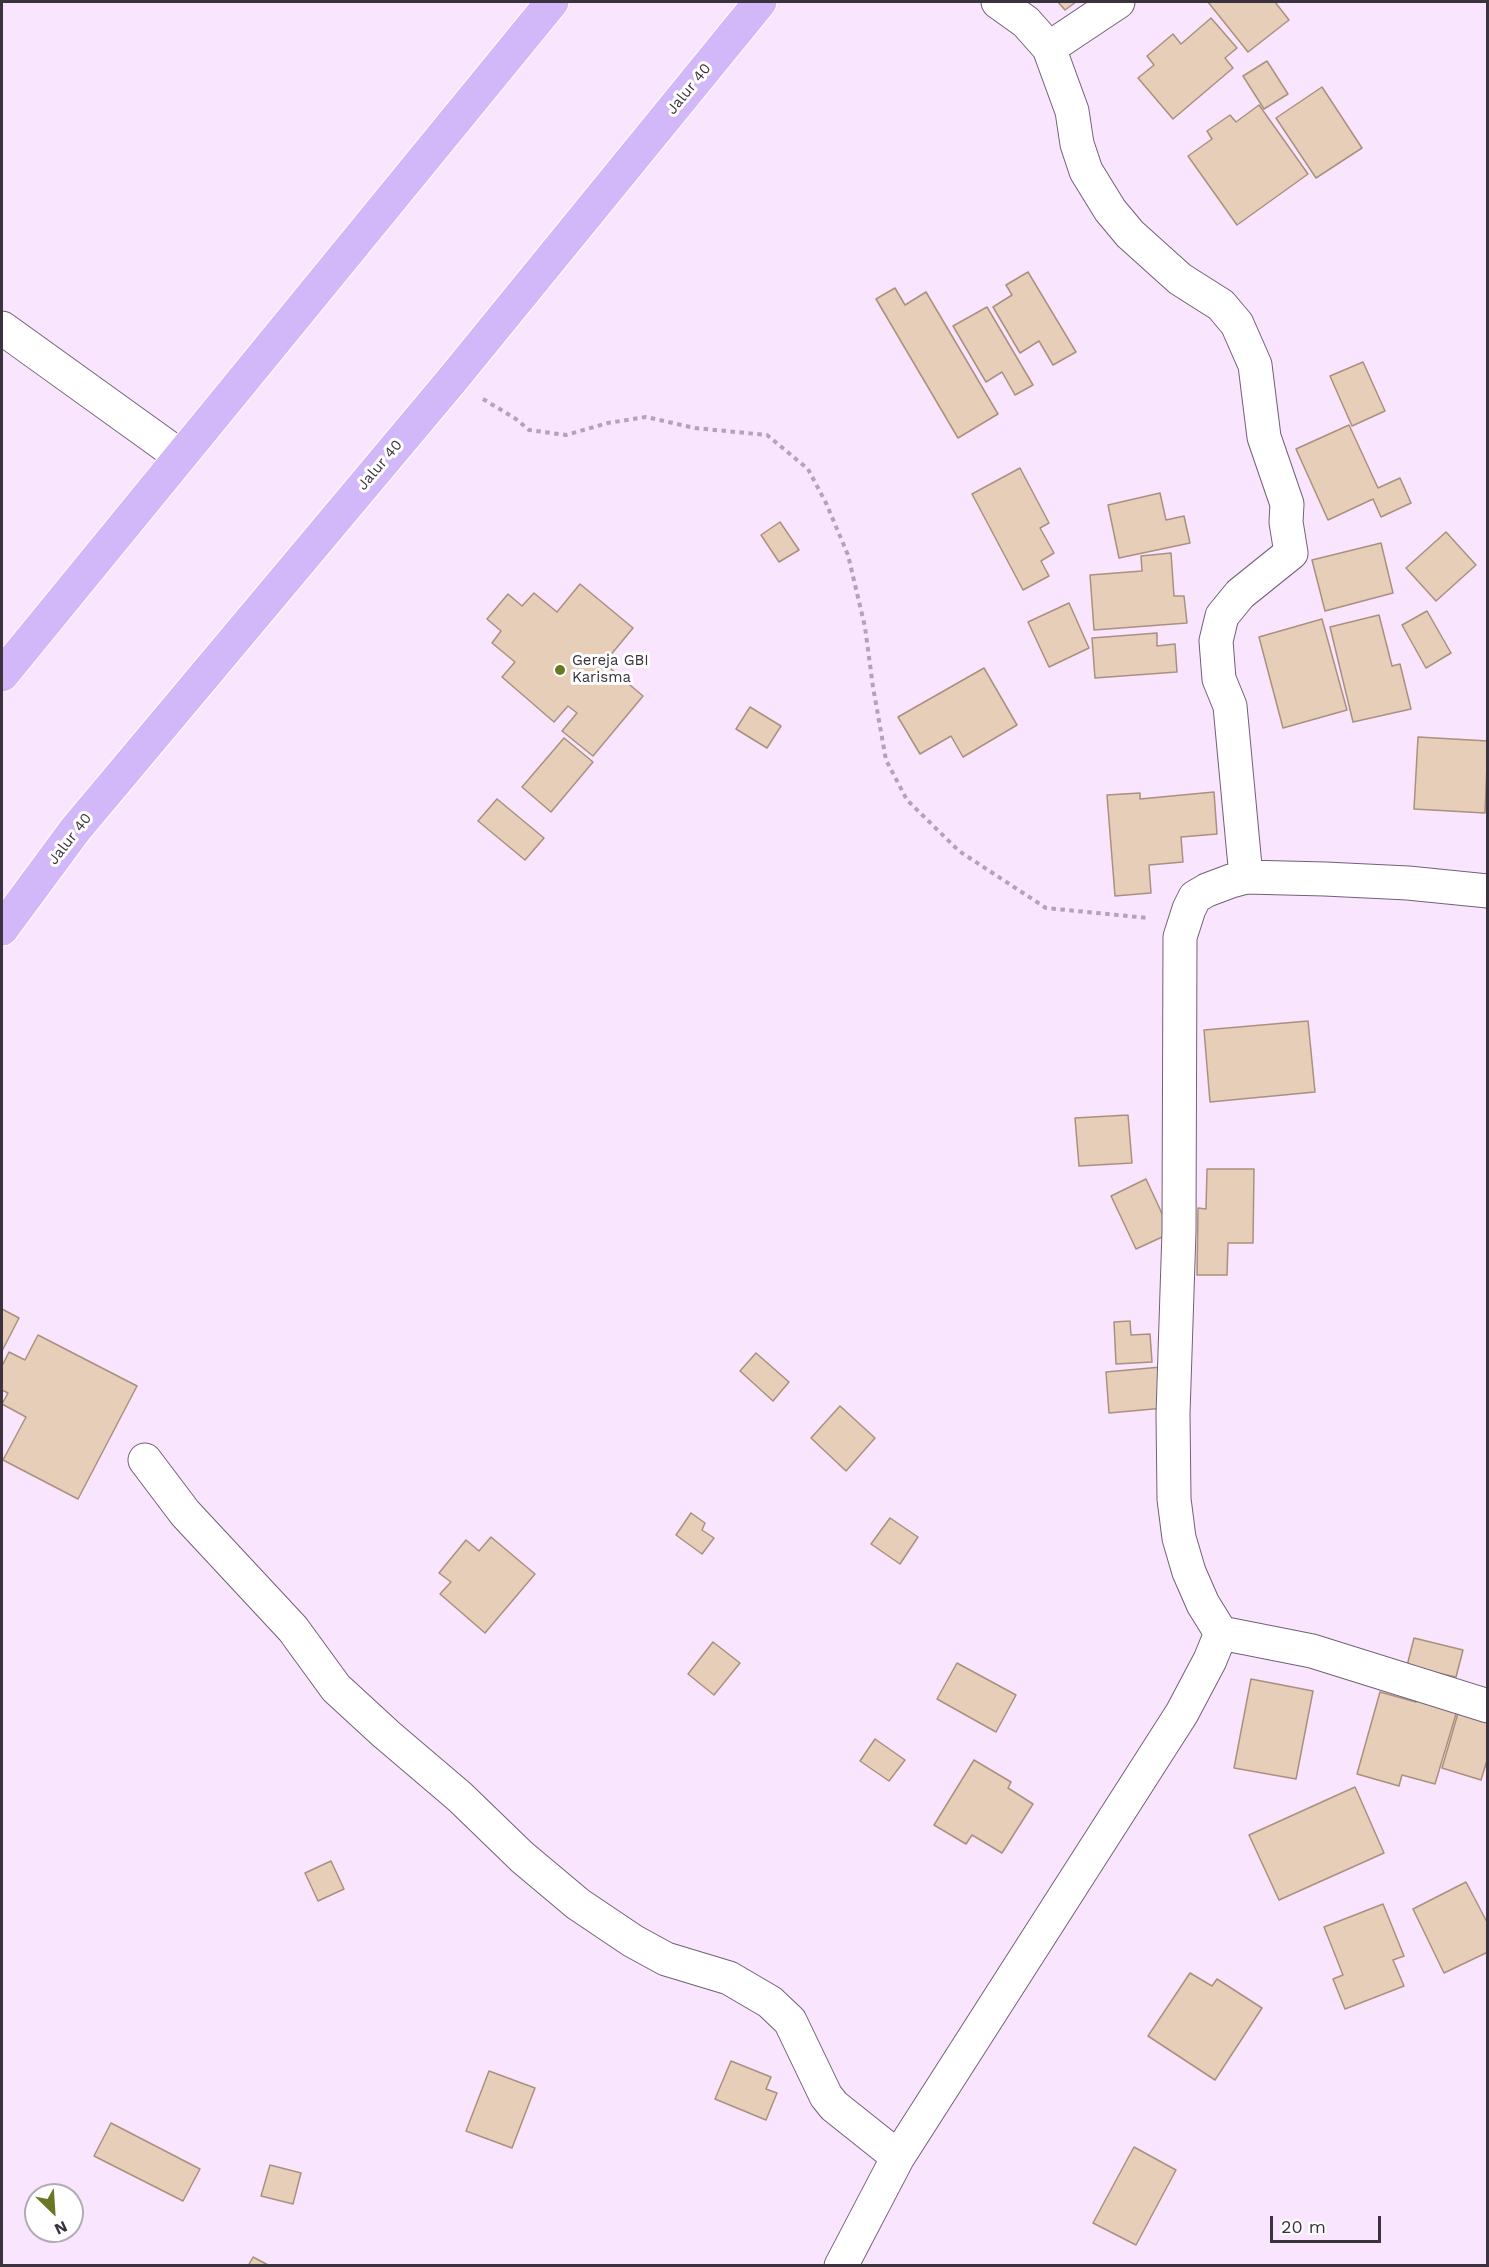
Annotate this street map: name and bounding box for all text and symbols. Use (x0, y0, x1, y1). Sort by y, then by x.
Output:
street label: Jalur 40 (663, 60, 715, 118)
street label: Jalur 40 (354, 436, 406, 494)
place label: Gereja GBI Karisma (572, 652, 649, 687)
marker: Gereja GBI Karisma (553, 663, 567, 677)
street label: Jalur 40 (44, 810, 96, 868)
north arrow (24, 2183, 84, 2243)
scale bar (1273, 2204, 1384, 2242)
text: 20 m (1281, 2216, 1326, 2237)
text: N (52, 2217, 70, 2239)

